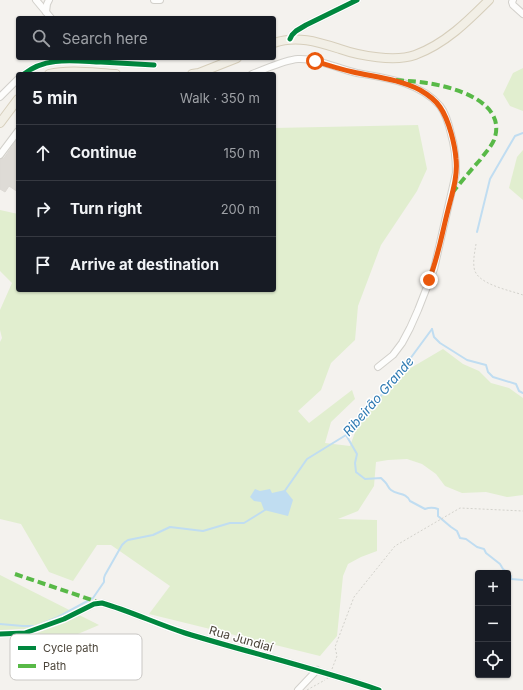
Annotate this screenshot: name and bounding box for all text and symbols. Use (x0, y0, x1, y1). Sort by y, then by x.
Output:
search box (16, 16, 276, 60)
icon: search (30, 27, 52, 49)
text: Search here (62, 29, 148, 48)
route start (306, 52, 324, 70)
text: 5 min (32, 88, 78, 108)
text: Walk · 350 m (180, 90, 260, 106)
icon: ahead (32, 142, 54, 164)
text: Continue (70, 143, 137, 162)
text: 150 m (224, 145, 260, 161)
icon: right (32, 198, 54, 220)
text: Turn right (70, 199, 142, 218)
text: 200 m (221, 201, 260, 217)
icon: arrive (32, 254, 54, 276)
text: Arrive at destination (70, 255, 219, 274)
route end (420, 271, 438, 289)
water label: Ribeirão Grande (339, 353, 417, 439)
map controls (475, 570, 511, 678)
button: + (475, 570, 511, 606)
button: − (475, 606, 511, 642)
street label: Rua Jundiaí (207, 622, 275, 655)
legend (10, 634, 142, 680)
text: Cycle path (43, 641, 99, 655)
button: locate (475, 642, 511, 678)
text: Path (43, 659, 66, 673)

